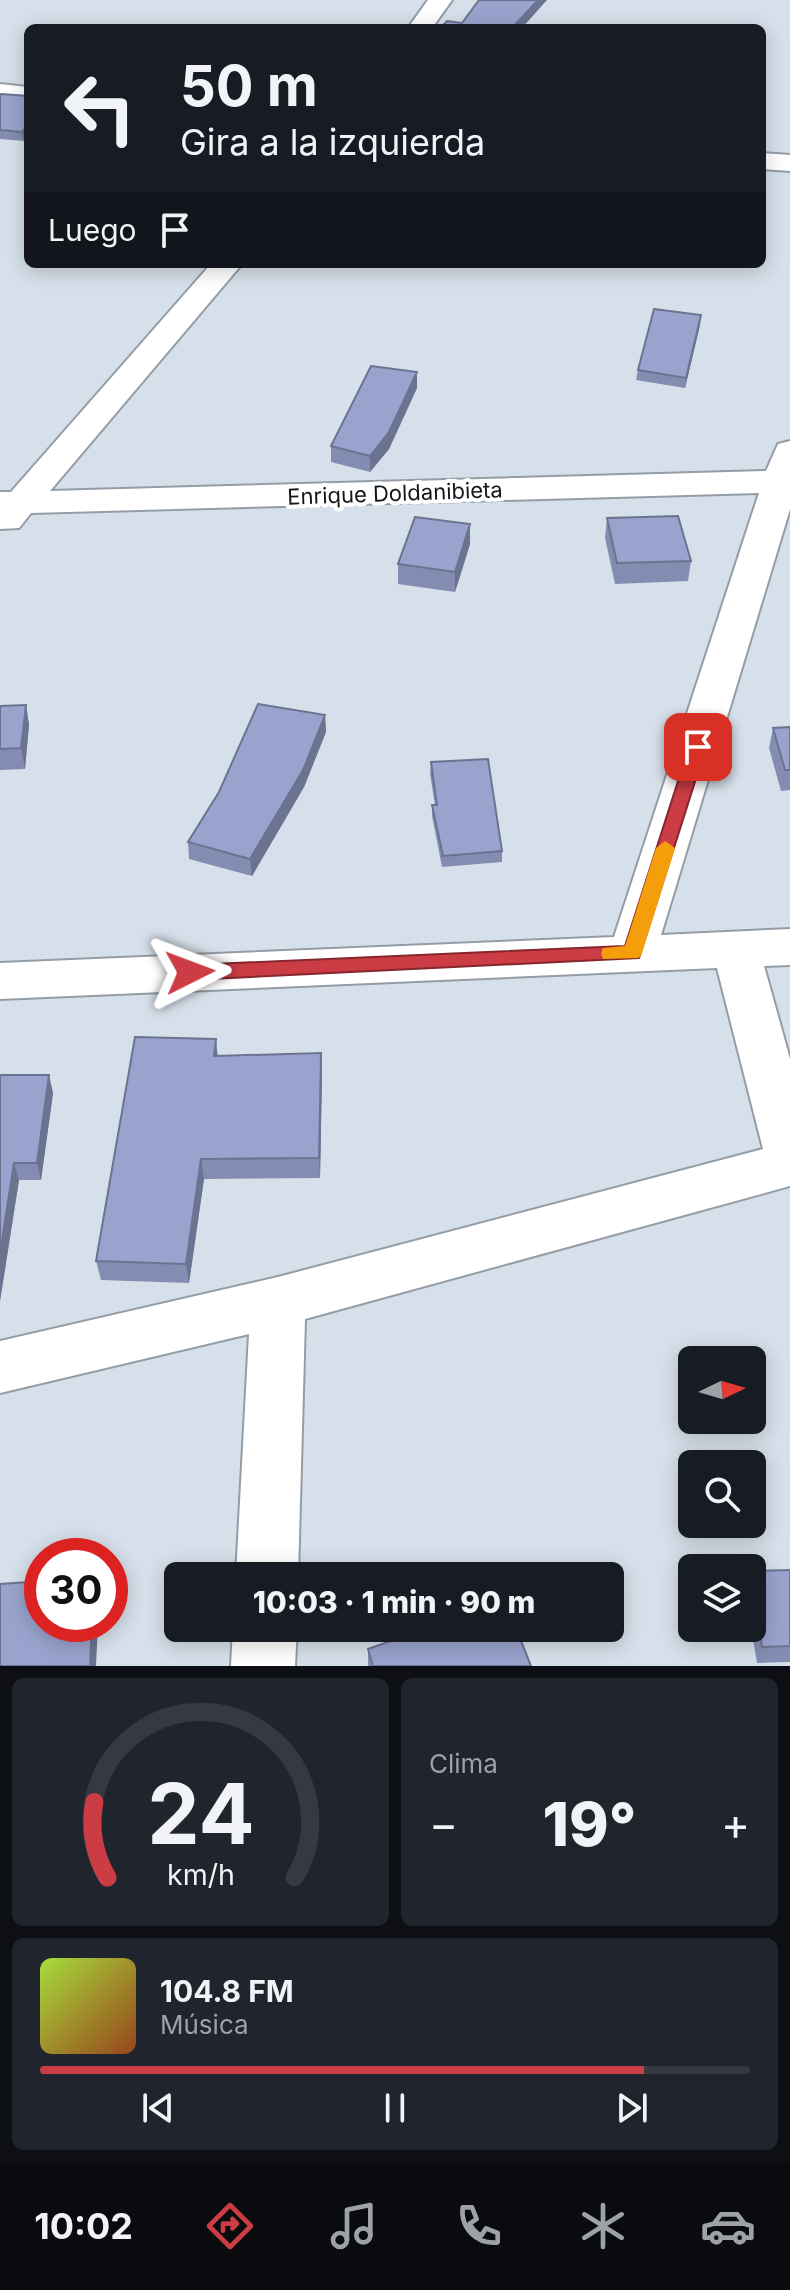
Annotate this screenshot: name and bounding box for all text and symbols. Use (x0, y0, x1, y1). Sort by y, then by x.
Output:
text: 50 m (180, 52, 318, 120)
icon: left (48, 56, 152, 160)
text: Gira a la izquierda (180, 120, 485, 164)
icon: arrive (153, 208, 197, 252)
text: Luego (48, 212, 137, 248)
street label: Enrique Doldanibieta (287, 476, 503, 510)
pin (664, 713, 732, 781)
icon: arrive (676, 725, 720, 769)
position arrow (148, 930, 232, 1014)
north arrow (678, 1346, 766, 1434)
map controls (678, 1346, 766, 1642)
button: search (678, 1450, 766, 1538)
speed limit sign: 30 (24, 1538, 128, 1642)
button: layers (678, 1554, 766, 1642)
text: 10:03 · 1 min · 90 m (253, 1584, 535, 1620)
text: Clima (429, 1748, 498, 1779)
text: 24 (147, 1763, 254, 1864)
text: 19° (543, 1788, 636, 1860)
text: − (429, 1797, 458, 1851)
text: + (721, 1797, 750, 1851)
text: km/h (167, 1857, 234, 1892)
text: 104.8 FM (160, 1973, 294, 2009)
text: Música (160, 2009, 249, 2040)
icon: previous (136, 2086, 180, 2130)
icon: pause (373, 2086, 417, 2130)
icon: next (610, 2086, 654, 2130)
icon: directions (202, 2198, 258, 2254)
icon: music (326, 2198, 382, 2254)
icon: phone (451, 2198, 507, 2254)
icon: climate (575, 2198, 631, 2254)
icon: car (700, 2198, 756, 2254)
text: 10:02 (34, 2204, 133, 2248)

